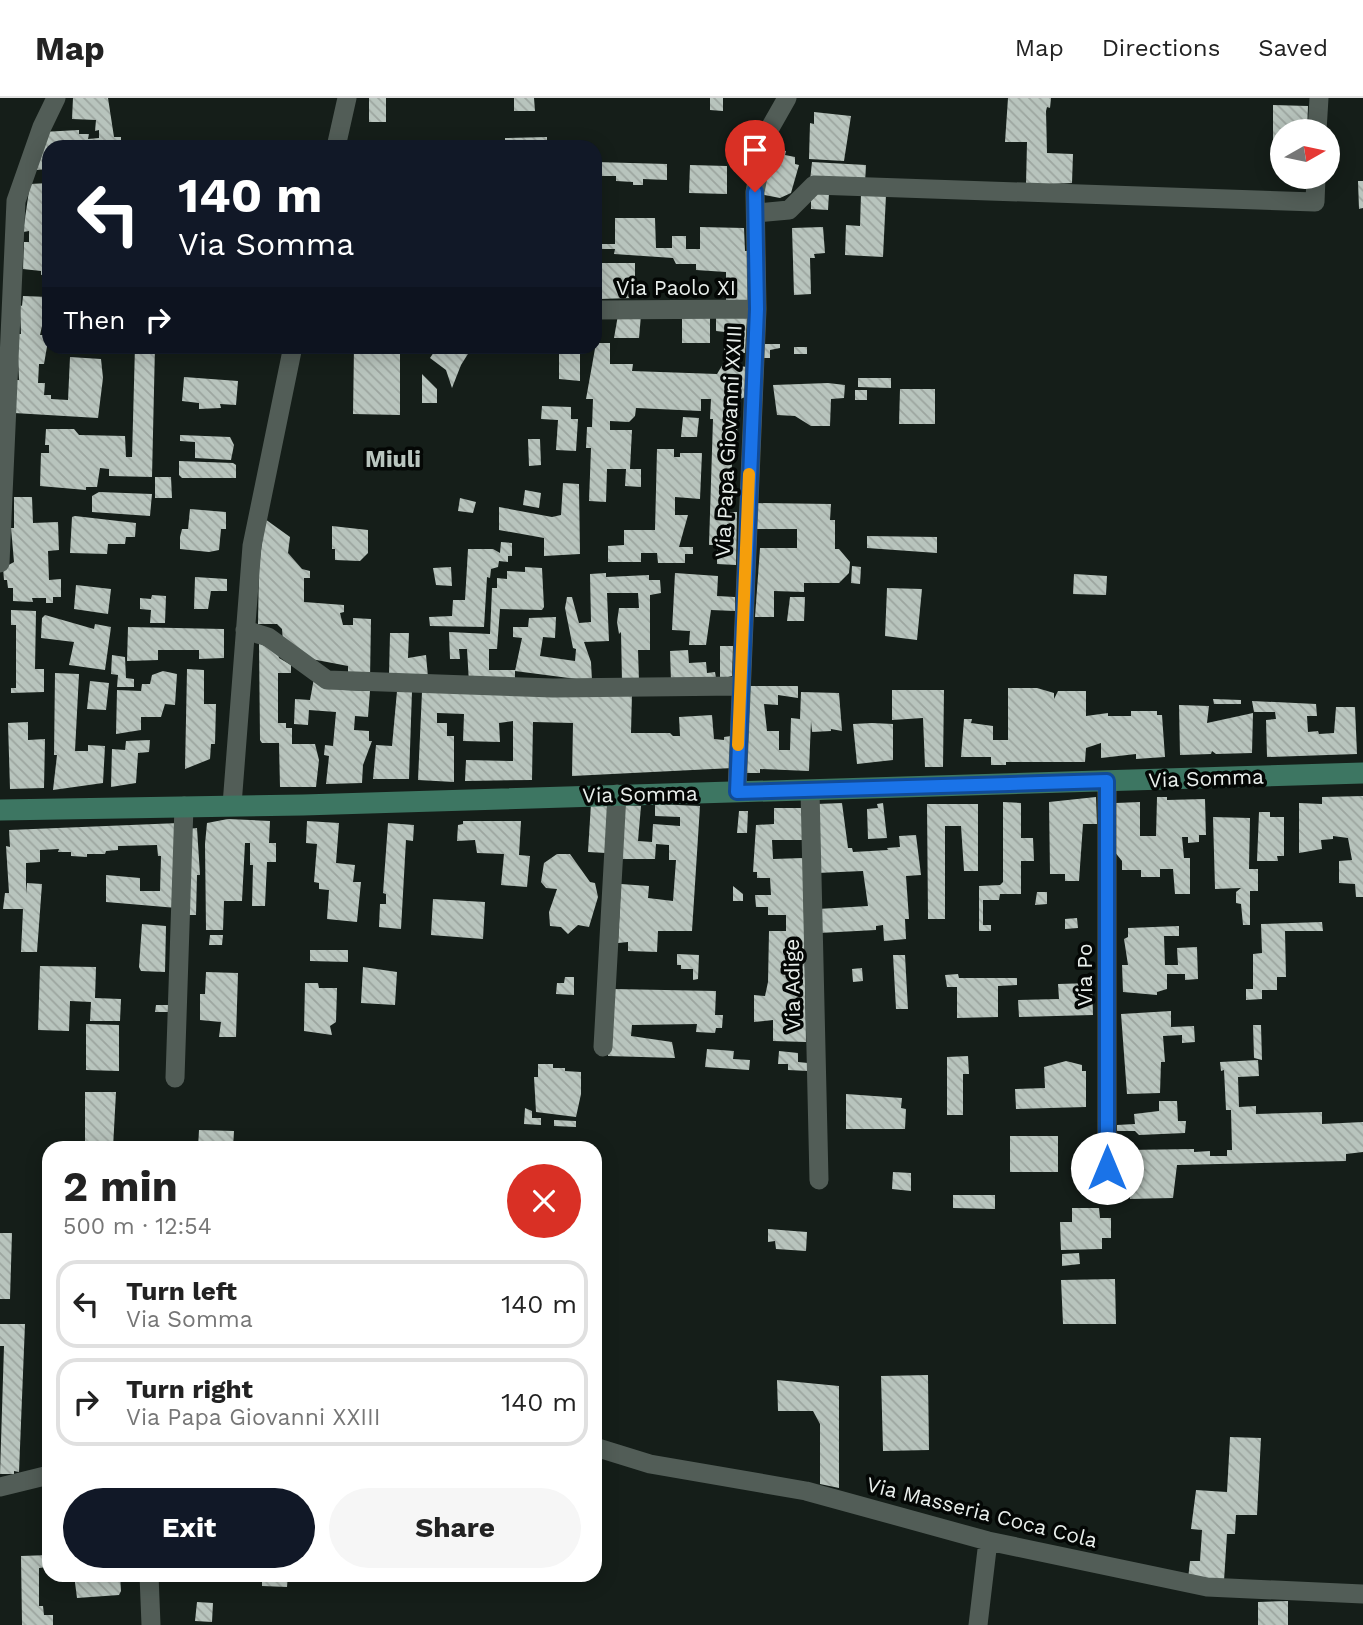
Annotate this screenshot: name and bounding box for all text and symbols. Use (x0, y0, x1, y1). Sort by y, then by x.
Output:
text: Map (35, 29, 105, 68)
text: Map (1015, 34, 1064, 62)
text: Directions (1102, 34, 1220, 62)
text: Saved (1258, 34, 1328, 62)
north arrow (1270, 119, 1340, 189)
map controls (1270, 119, 1340, 189)
pin (725, 120, 785, 192)
icon: arrive (736, 131, 774, 169)
text: 140 m (178, 166, 322, 224)
icon: left (63, 168, 154, 259)
text: Via Somma (178, 225, 354, 263)
street label: Via Paolo XI (616, 275, 736, 300)
icon: right (139, 301, 177, 339)
text: Then (63, 305, 125, 335)
street label: Via Papa Giovanni XXIII (709, 324, 747, 558)
district label: Miuli (365, 446, 421, 473)
street label: Via Somma (1148, 763, 1264, 793)
street label: Via Somma (582, 780, 698, 808)
street label: Via Adige (779, 938, 805, 1032)
street label: Via Po (1072, 944, 1097, 1006)
position arrow (1070, 1131, 1144, 1205)
text: 2 min (63, 1162, 178, 1211)
button: close (507, 1164, 581, 1238)
text: 500 m · 12:54 (63, 1213, 212, 1240)
text: Turn left (126, 1276, 237, 1306)
icon: left (67, 1285, 105, 1323)
text: 140 m (501, 1289, 577, 1319)
text: Via Somma (126, 1306, 253, 1333)
text: Turn right (126, 1374, 253, 1404)
icon: right (67, 1383, 105, 1421)
text: 140 m (501, 1387, 577, 1417)
text: Via Papa Giovanni XXIII (126, 1404, 381, 1431)
street label: Via Masseria Coca Cola (864, 1471, 1100, 1553)
button: Exit (63, 1488, 315, 1568)
button: Share (329, 1488, 581, 1568)

